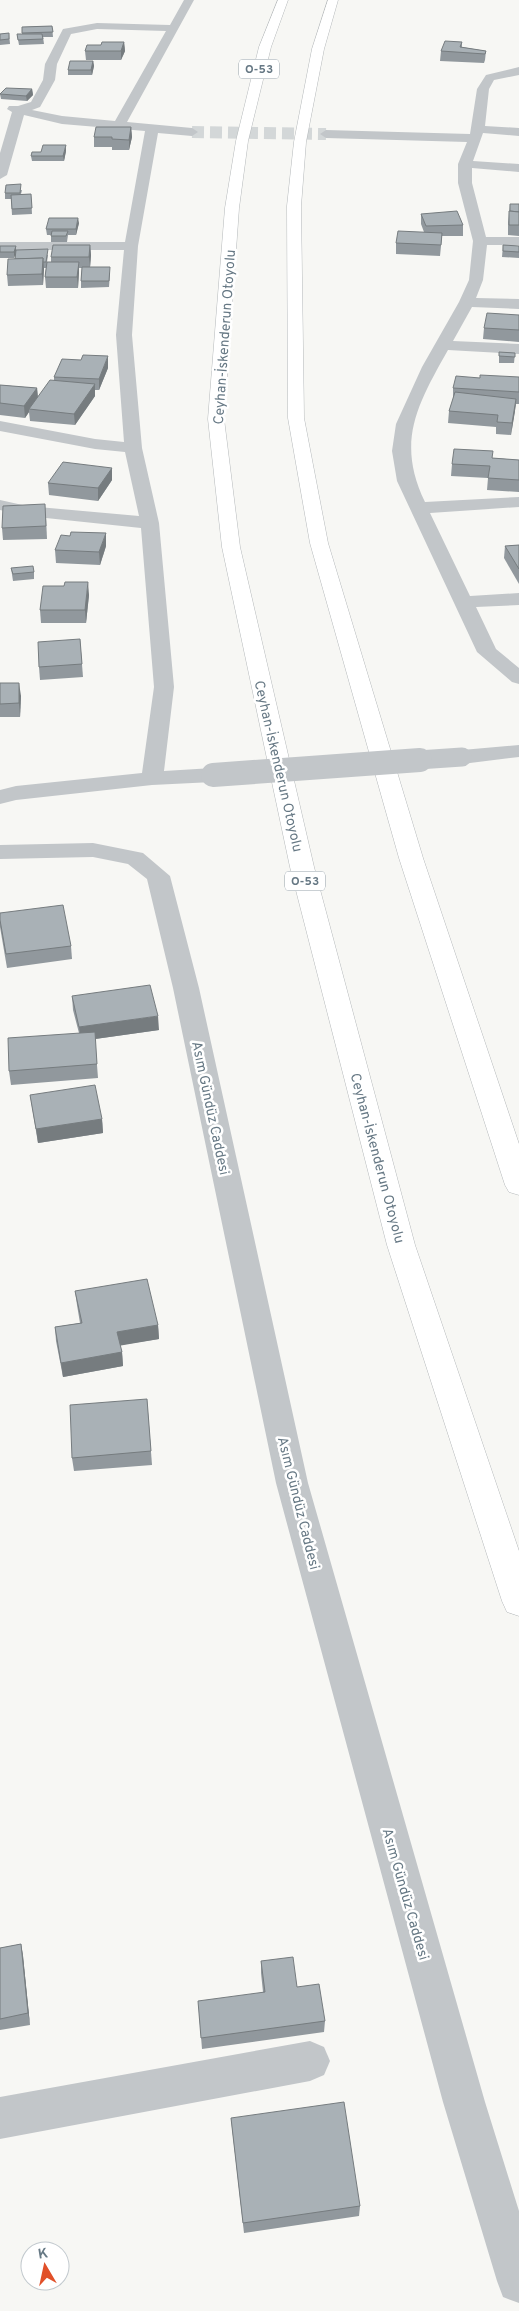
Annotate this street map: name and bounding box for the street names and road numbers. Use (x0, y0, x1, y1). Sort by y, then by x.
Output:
road number: O-53 (239, 60, 279, 78)
street label: Ceyhan-İskenderun Otoyolu (210, 249, 240, 425)
street label: Ceyhan-İskenderun Otoyolu (250, 679, 307, 854)
road number: O-53 (285, 871, 325, 890)
street label: Asım Gündüz Caddesi (187, 1040, 232, 1177)
street label: Ceyhan-İskenderun Otoyolu (346, 1071, 408, 1245)
street label: Asım Gündüz Caddesi (273, 1435, 322, 1572)
street label: Asım Gündüz Caddesi (378, 1827, 432, 1962)

